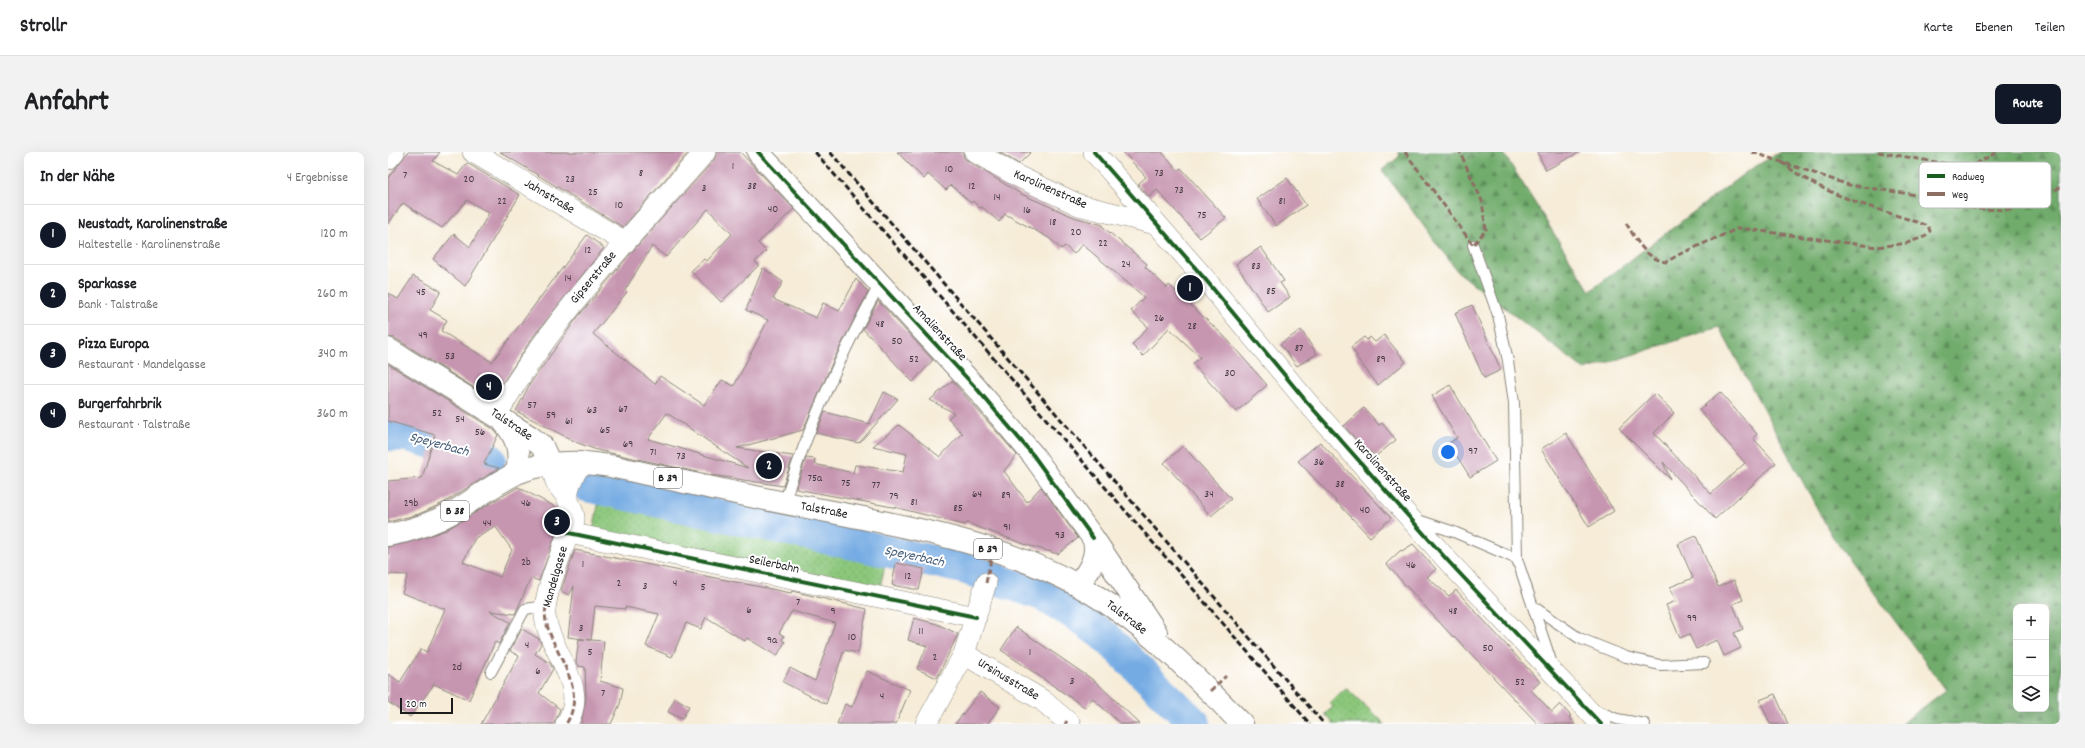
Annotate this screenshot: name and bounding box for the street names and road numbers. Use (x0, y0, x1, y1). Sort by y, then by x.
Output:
street label: Karolinenstraße (1010, 165, 1090, 215)
street label: Jahnstraße (520, 174, 578, 220)
street label: Gipserstraße (566, 247, 622, 309)
street label: Amalienstraße (907, 300, 971, 366)
street label: Talstraße (486, 404, 536, 446)
street label: Karolinenstraße (1349, 435, 1416, 507)
road number: B 39 (654, 468, 682, 488)
street label: Talstraße (799, 497, 849, 525)
road number: B 38 (441, 501, 469, 521)
road number: B 39 (974, 539, 1002, 559)
street label: Mandelgasse (538, 544, 574, 610)
street label: Seilerbahn (747, 550, 801, 580)
street label: Talstraße (1101, 596, 1151, 640)
street label: Ursinusstraße (973, 654, 1043, 706)

